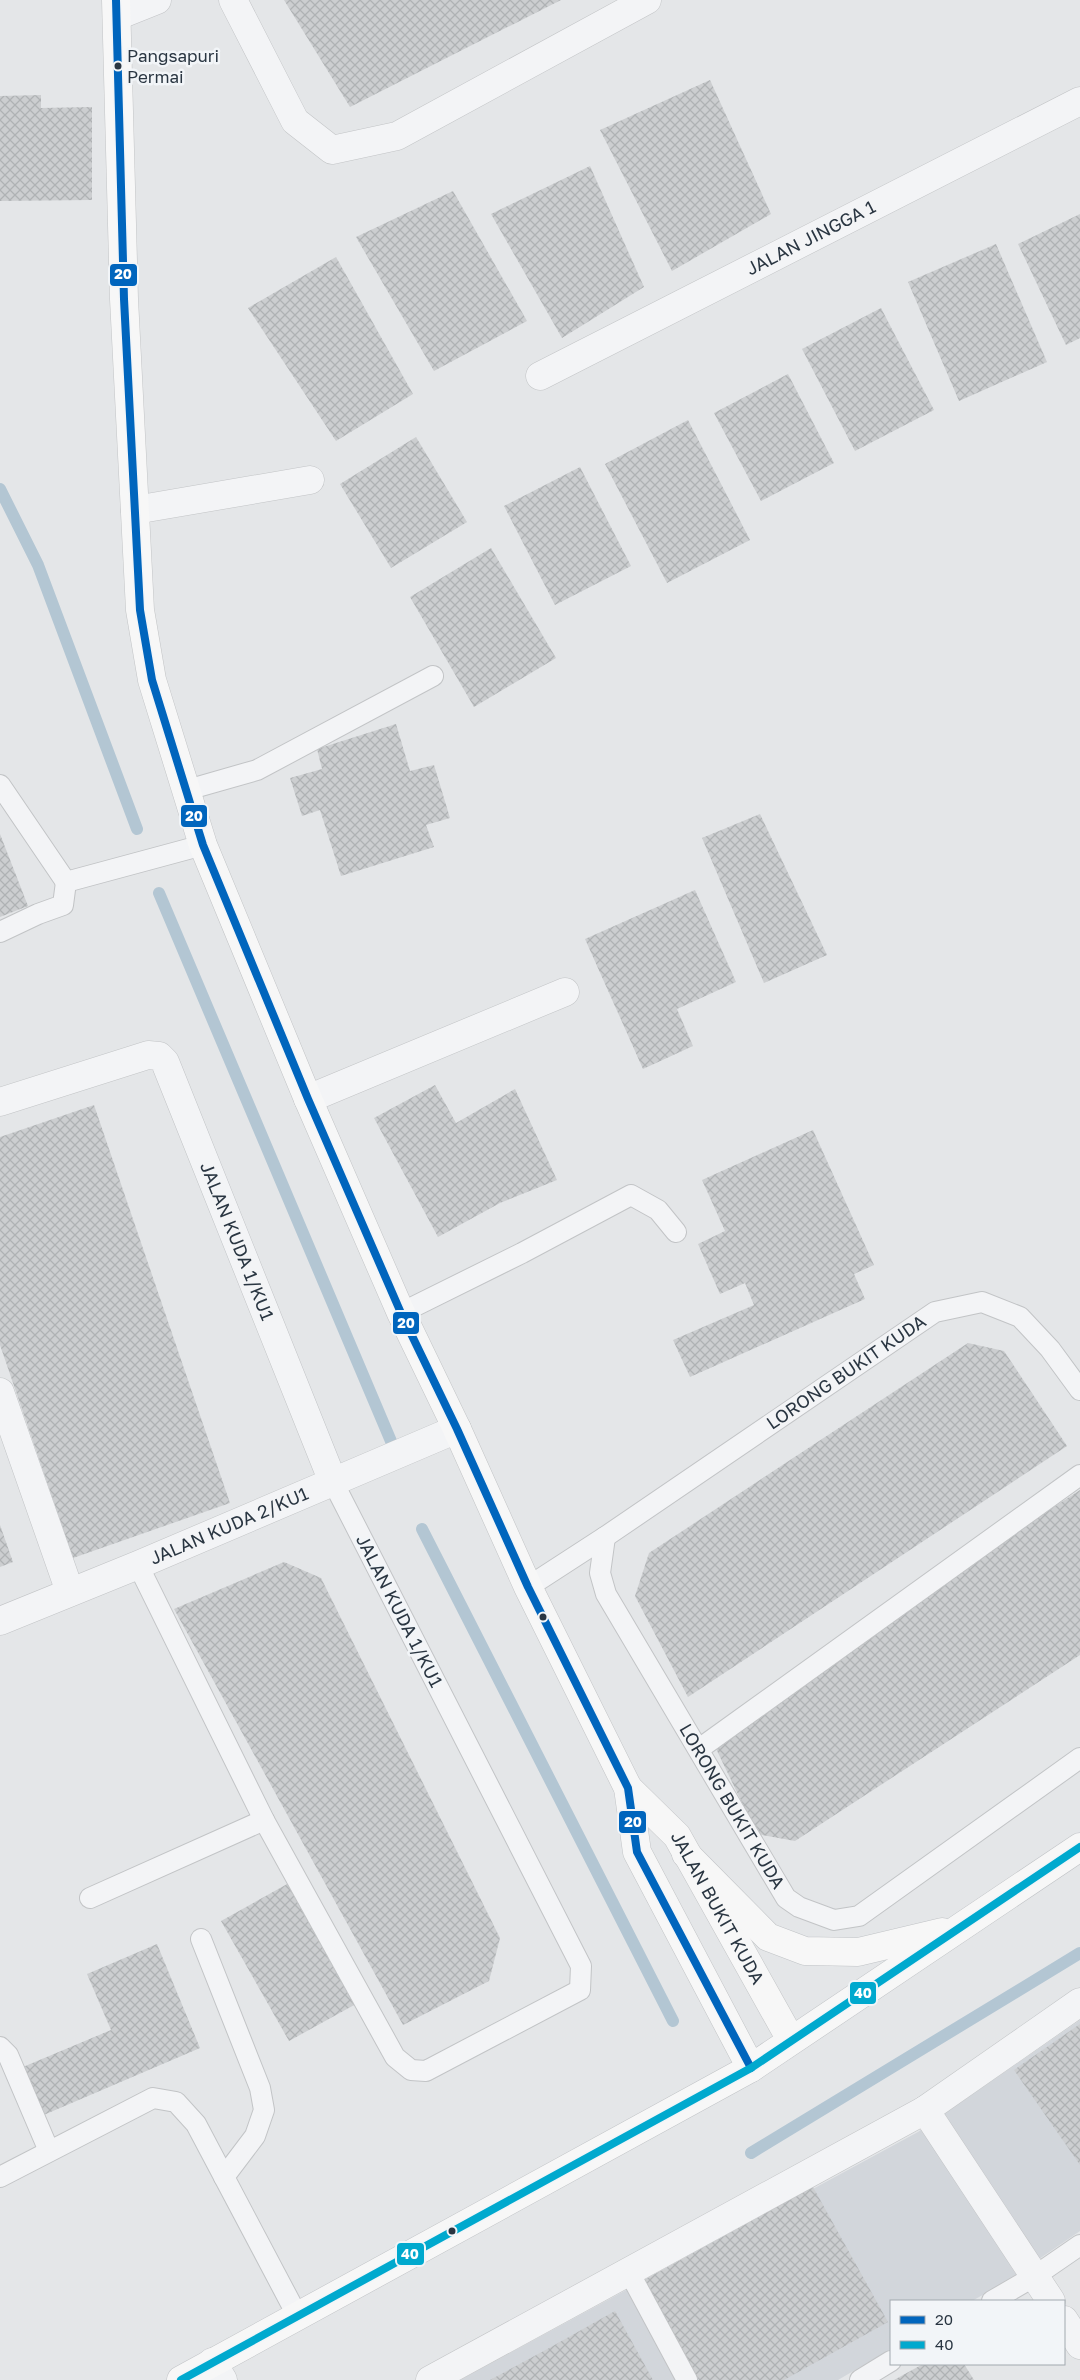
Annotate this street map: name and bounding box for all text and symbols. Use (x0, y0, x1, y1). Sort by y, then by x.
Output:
place label: Pangsapuri Permai (127, 45, 219, 87)
marker: Pangsapuri Permai (113, 61, 123, 71)
street label: JALAN JINGGA 1 (742, 195, 879, 279)
line badge: 20 (109, 263, 138, 287)
text: 20 (114, 265, 132, 282)
line badge: 20 (180, 804, 208, 828)
text: 20 (185, 807, 203, 824)
street label: JALAN KUDA 1/KU1 (196, 1159, 279, 1324)
street label: LORONG BUKIT KUDA (762, 1309, 930, 1434)
line badge: 20 (392, 1311, 420, 1335)
text: 20 (397, 1314, 415, 1331)
street label: JALAN KUDA 2/KU1 (146, 1482, 312, 1569)
street label: JALAN KUDA 1/KU1 (352, 1530, 448, 1691)
unlabelled marker (538, 1612, 548, 1622)
street label: LORONG BUKIT KUDA (675, 1719, 790, 1892)
line badge: 20 (618, 1810, 647, 1834)
text: 20 (624, 1813, 642, 1830)
street label: JALAN BUKIT KUDA (667, 1827, 769, 1988)
line badge: 40 (849, 1981, 877, 2005)
text: 40 (854, 1984, 872, 2001)
unlabelled marker (447, 2226, 457, 2236)
line badge: 40 (396, 2242, 425, 2266)
text: 40 (401, 2245, 419, 2262)
legend (890, 2300, 1065, 2365)
text: 20 (935, 2310, 953, 2328)
text: 40 (935, 2335, 953, 2353)

